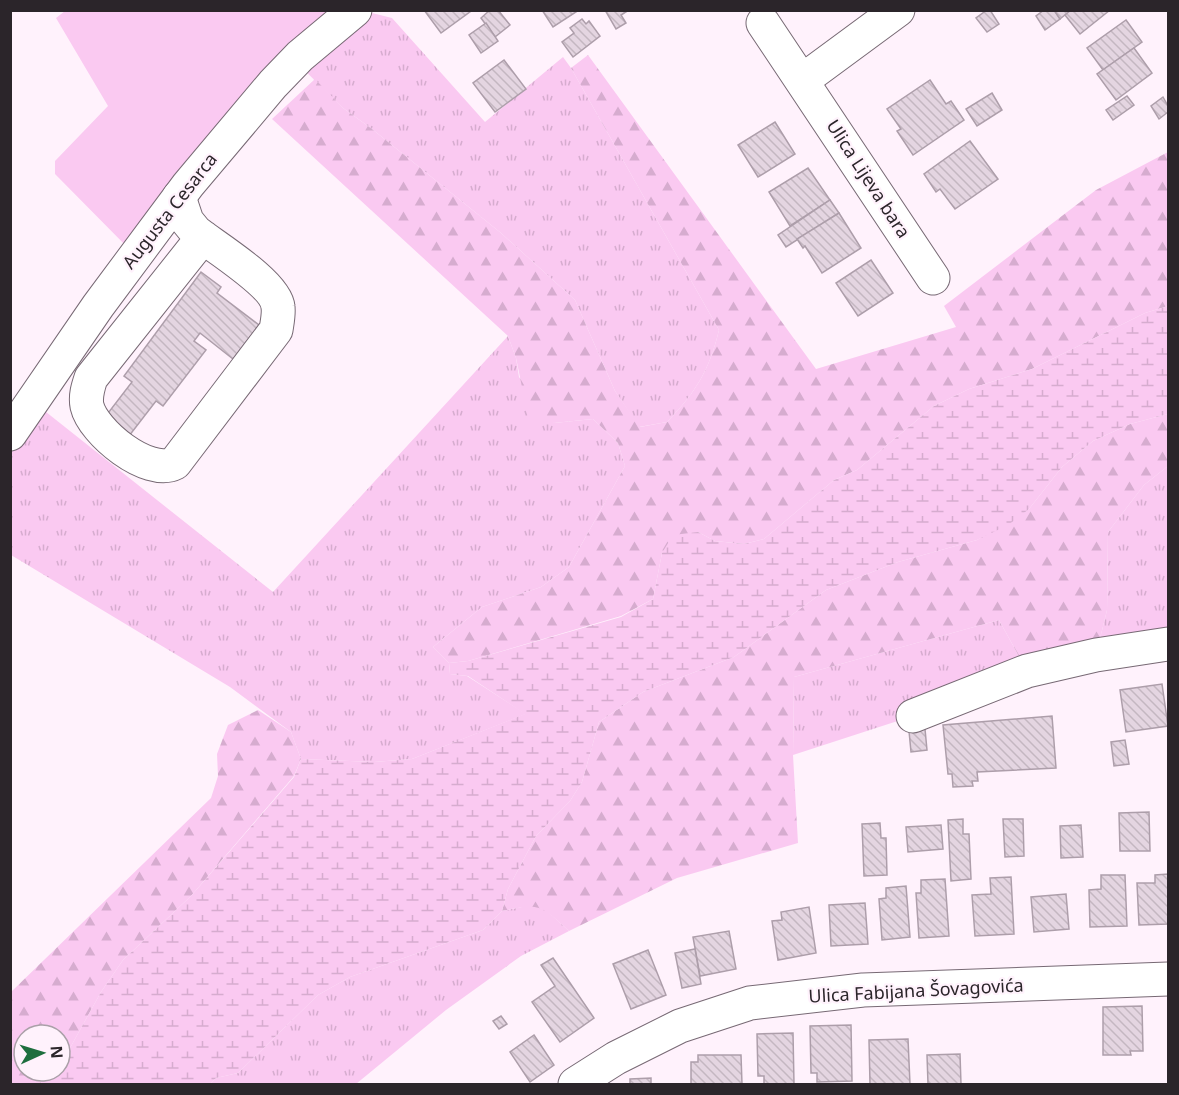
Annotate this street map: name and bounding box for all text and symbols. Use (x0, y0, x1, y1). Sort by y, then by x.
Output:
street label: Ulica Lijeva bara (822, 115, 916, 242)
street label: Augusta Cesarca (116, 148, 222, 273)
street label: Ulica Fabijana Šovagovića (808, 972, 1024, 1008)
north arrow (12, 1023, 72, 1083)
text: N (46, 1045, 68, 1059)

